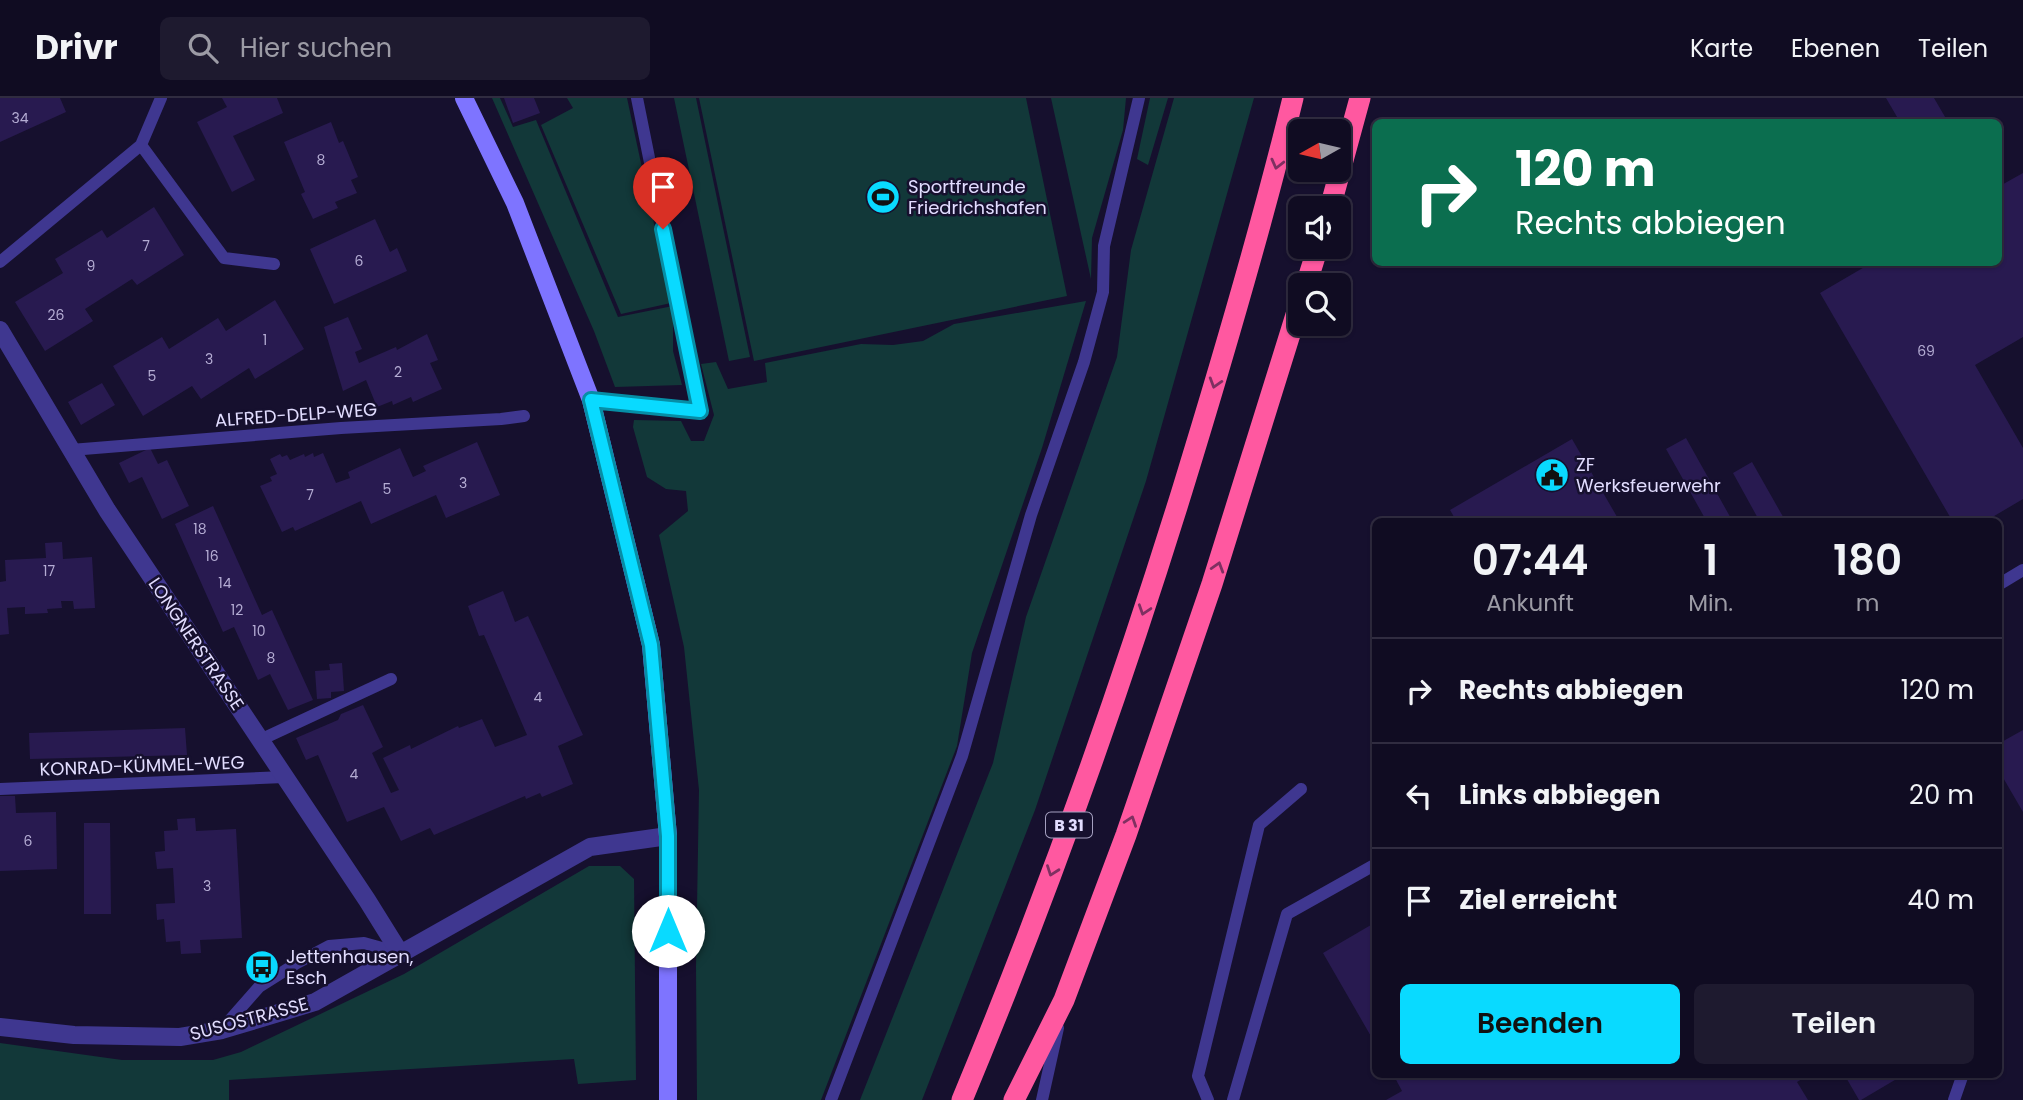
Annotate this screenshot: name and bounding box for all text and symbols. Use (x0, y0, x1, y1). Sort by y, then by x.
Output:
search box (160, 17, 650, 80)
text: Drivr (35, 24, 118, 71)
icon: search (184, 29, 222, 67)
text: Hier suchen (240, 30, 392, 66)
text: Karte (1690, 32, 1753, 65)
text: Ebenen (1791, 32, 1880, 65)
text: Teilen (1918, 32, 1988, 65)
house number: 34 (11, 108, 29, 128)
north arrow (1288, 119, 1351, 182)
map controls (1288, 119, 1351, 336)
text: 120 m (1515, 135, 1656, 203)
icon: right (1400, 147, 1491, 238)
house number: 8 (317, 150, 326, 170)
pin (633, 157, 693, 229)
one-way arrow (1271, 158, 1285, 170)
icon: arrive (644, 168, 682, 206)
place label: Sportfreunde Friedrichshafen (908, 174, 1047, 220)
sports icon: Sportfreunde Friedrichshafen (864, 178, 902, 216)
button: sound (1288, 196, 1351, 259)
text: Rechts abbiegen (1515, 200, 1786, 245)
house number: 7 (142, 236, 150, 256)
house number: 6 (355, 251, 364, 271)
house number: 9 (87, 256, 95, 276)
button: search (1288, 273, 1351, 336)
house number: 26 (48, 305, 65, 325)
house number: 1 (263, 330, 267, 350)
house number: 69 (1917, 341, 1935, 361)
house number: 3 (205, 349, 213, 369)
house number: 2 (394, 362, 402, 382)
house number: 5 (148, 366, 156, 386)
one-way arrow (1209, 377, 1224, 389)
street label: ALFRED-DELP-WEG (214, 396, 378, 433)
place label: ZF Werksfeuerwehr (1576, 452, 1721, 498)
public building icon: ZF Werksfeuerwehr (1533, 456, 1571, 494)
house number: 3 (459, 473, 467, 493)
house number: 5 (383, 479, 391, 499)
house number: 7 (306, 485, 314, 505)
house number: 18 (193, 519, 207, 539)
text: 07:44 (1472, 531, 1588, 590)
text: 1 (1703, 531, 1718, 590)
text: 180 (1833, 531, 1902, 590)
house number: 16 (205, 546, 219, 566)
house number: 17 (43, 561, 55, 581)
one-way arrow (1209, 561, 1224, 573)
street label: LONGNERSTRASSE (143, 572, 250, 715)
house number: 14 (218, 573, 232, 593)
text: Ankunft (1486, 587, 1574, 619)
text: Min. (1688, 587, 1733, 619)
text: m (1856, 587, 1879, 619)
house number: 12 (231, 600, 243, 620)
one-way arrow (1138, 603, 1152, 616)
house number: 10 (252, 621, 266, 641)
house number: 8 (267, 648, 276, 668)
icon: right (1400, 672, 1438, 710)
text: Rechts abbiegen (1459, 672, 1684, 708)
text: 120 m (1901, 672, 1974, 708)
house number: 4 (534, 687, 543, 707)
street label: KONRAD-KÜMMEL-WEG (39, 749, 245, 782)
house number: 4 (350, 764, 359, 784)
icon: left (1400, 777, 1438, 815)
text: Links abbiegen (1459, 777, 1661, 813)
text: 20 m (1909, 777, 1974, 813)
road number: B 31 (1046, 812, 1092, 838)
one-way arrow (1123, 815, 1137, 828)
house number: 6 (24, 831, 33, 851)
one-way arrow (1046, 864, 1060, 876)
house number: 3 (203, 876, 211, 896)
icon: arrive (1400, 882, 1438, 920)
text: Ziel erreicht (1459, 882, 1617, 918)
text: 40 m (1908, 882, 1974, 918)
position arrow (631, 894, 705, 968)
place label: Jettenhausen, Esch (286, 944, 414, 990)
bus stop icon: Jettenhausen, Esch (243, 948, 281, 986)
button: Beenden (1400, 984, 1680, 1064)
button: Teilen (1694, 984, 1974, 1064)
street label: SUSOSTRASSE (187, 991, 311, 1046)

